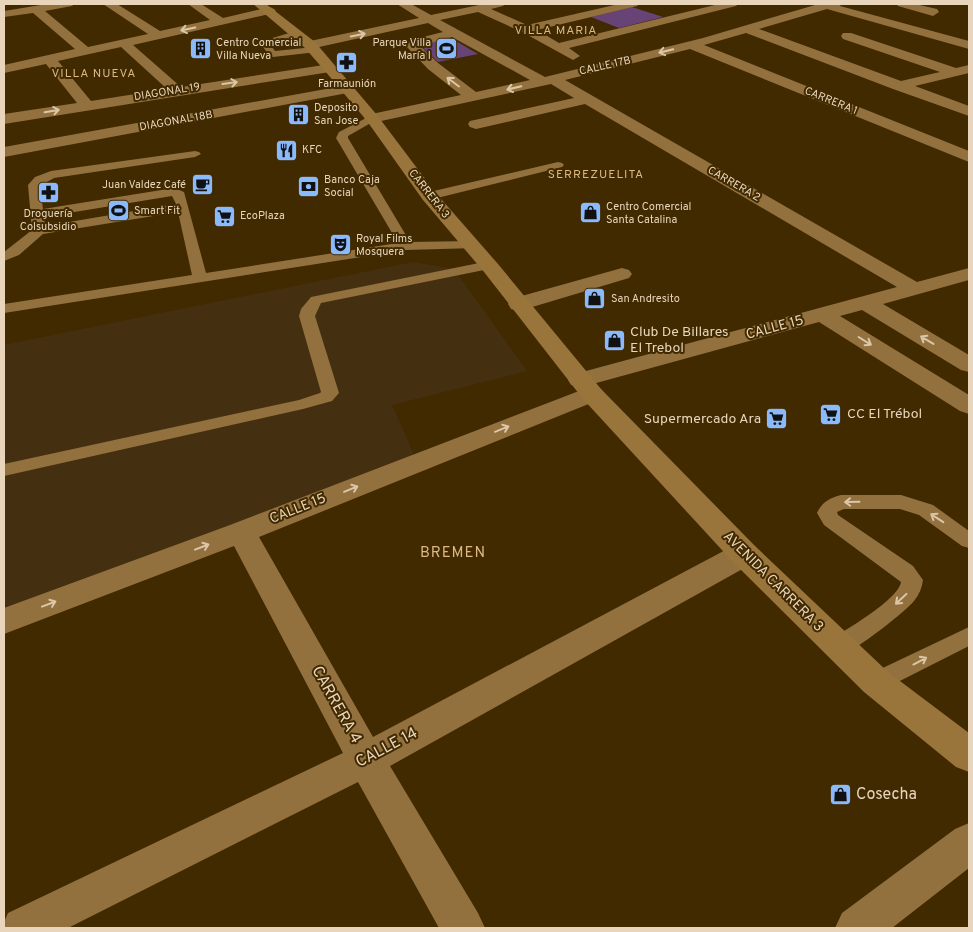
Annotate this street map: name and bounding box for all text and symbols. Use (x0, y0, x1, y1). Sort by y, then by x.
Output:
district label: VILLA MARIA (515, 23, 597, 39)
one-way arrow (181, 25, 197, 34)
one-way arrow (349, 30, 365, 39)
place label: Centro Comercial Villa Nueva (216, 36, 301, 63)
place label: Parque Villa María I (372, 36, 431, 63)
building icon: Centro Comercial Villa Nueva (188, 37, 212, 61)
sports icon: Parque Villa María I (435, 37, 459, 61)
one-way arrow (659, 47, 675, 56)
pharmacy icon: Farmaunión (335, 51, 359, 75)
street label: CALLE 17B (578, 53, 632, 79)
district label: VILLA NUEVA (52, 66, 136, 82)
one-way arrow (447, 76, 460, 87)
one-way arrow (221, 77, 237, 87)
place label: Farmaunión (318, 77, 376, 91)
street label: DIAGONAL 19 (133, 80, 201, 104)
one-way arrow (506, 84, 522, 93)
street label: CARRERA 1 (802, 84, 860, 118)
place label: Deposito San Jose (314, 101, 358, 128)
building icon: Deposito San Jose (286, 102, 310, 126)
one-way arrow (43, 105, 59, 115)
street label: DIAGONAL 18B (138, 108, 214, 134)
restaurant icon: KFC (274, 138, 298, 162)
place label: KFC (302, 143, 322, 157)
street label: CARRERA 2 (705, 163, 763, 205)
street label: CARRERA 3 (405, 167, 453, 221)
district label: SERREZUELITA (548, 167, 644, 183)
cafe icon: Juan Valdez Café (190, 173, 214, 197)
place label: Banco Caja Social (324, 173, 380, 200)
bank icon: Banco Caja Social (296, 174, 320, 198)
place label: Juan Valdez Café (102, 178, 186, 192)
pharmacy icon: Droguería Colsubsidio (36, 181, 60, 205)
sports icon: Smart Fit (106, 199, 130, 223)
place label: Centro Comercial Santa Catalina (606, 200, 691, 227)
shop icon: Centro Comercial Santa Catalina (578, 201, 602, 225)
place label: Smart Fit (134, 204, 180, 218)
supermarket icon: EcoPlaza (212, 204, 236, 228)
place label: Droguería Colsubsidio (20, 207, 76, 234)
place label: EcoPlaza (240, 209, 285, 223)
place label: Royal Films Mosquera (356, 232, 412, 259)
theatre icon: Royal Films Mosquera (328, 233, 352, 257)
shop icon: San Andresito (583, 287, 607, 311)
place label: San Andresito (611, 292, 680, 306)
street label: CALLE 15 (744, 312, 806, 344)
place label: Club De Billares El Trebol (630, 324, 729, 357)
shop icon: Club De Billares El Trebol (602, 328, 626, 352)
one-way arrow (921, 334, 935, 344)
one-way arrow (857, 336, 871, 346)
supermarket icon: CC El Trébol (819, 402, 843, 426)
place label: CC El Trébol (847, 406, 922, 423)
supermarket icon: Supermercado Ara (765, 407, 789, 431)
place label: Supermercado Ara (644, 411, 761, 428)
one-way arrow (494, 424, 509, 433)
one-way arrow (343, 483, 358, 493)
street label: CALLE 15 (267, 490, 329, 528)
one-way arrow (845, 497, 861, 507)
one-way arrow (930, 513, 944, 523)
street label: AVENIDA CARRERA 3 (719, 528, 827, 636)
one-way arrow (193, 542, 209, 551)
district label: BREMEN (420, 544, 486, 563)
one-way arrow (895, 593, 907, 605)
one-way arrow (41, 599, 57, 608)
one-way arrow (912, 655, 927, 665)
street label: CARRERA 4 (307, 663, 366, 747)
street label: CALLE 14 (353, 723, 421, 773)
shop icon: Cosecha (828, 783, 852, 807)
place label: Cosecha (856, 785, 917, 805)

